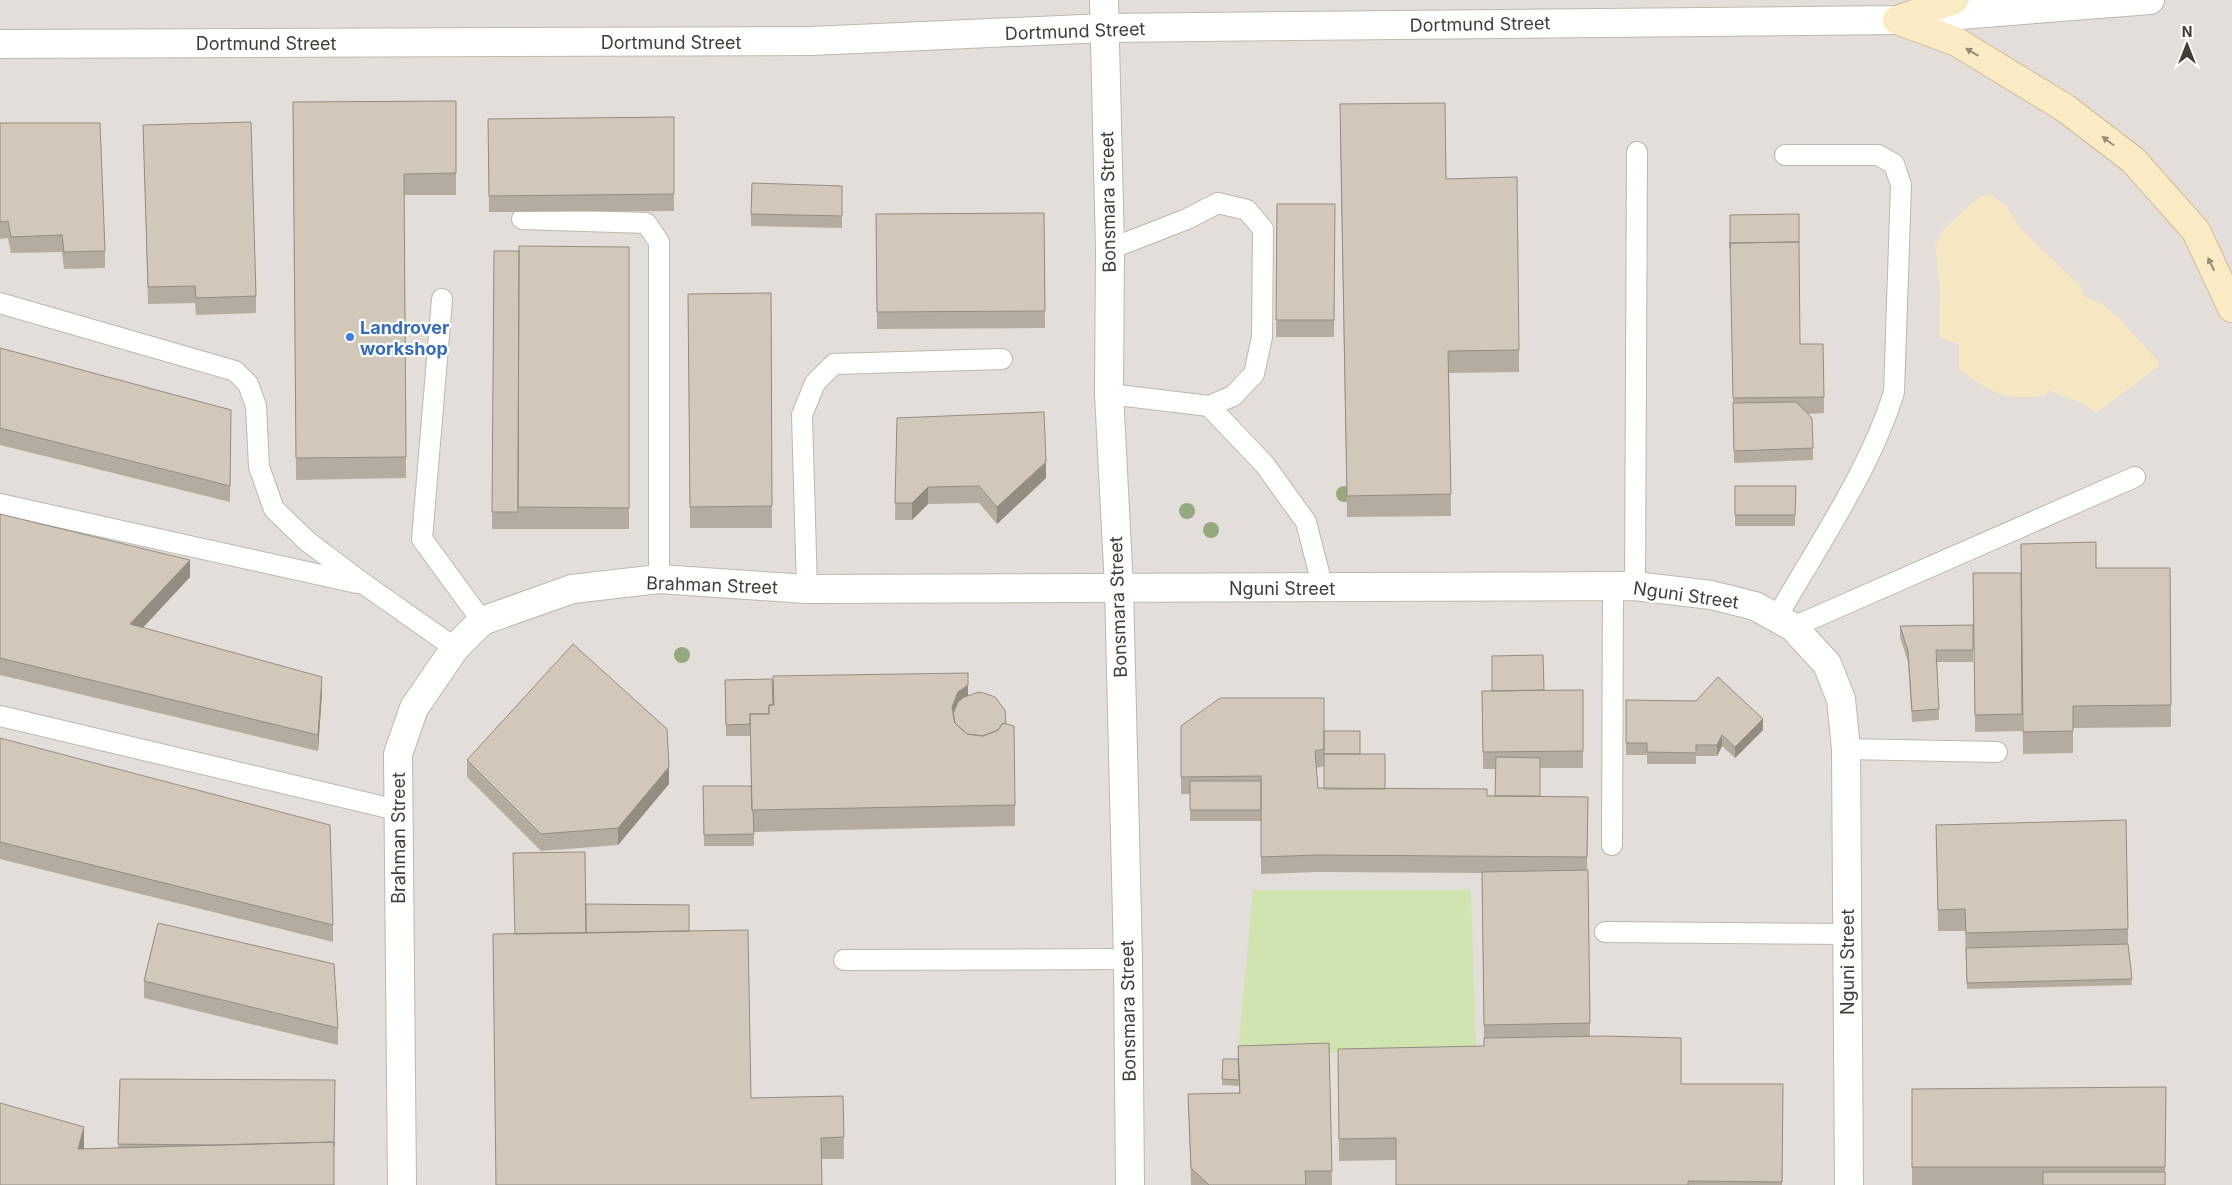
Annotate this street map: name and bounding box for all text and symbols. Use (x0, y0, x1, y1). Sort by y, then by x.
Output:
street label: Dortmund Street (1409, 12, 1551, 36)
street label: Dortmund Street (1004, 18, 1146, 44)
north arrow (2162, 20, 2212, 70)
text: N (2182, 23, 2192, 40)
street label: Dortmund Street (601, 32, 741, 53)
street label: Dortmund Street (196, 33, 336, 54)
one-way arrow (1966, 47, 1979, 56)
street label: Bonsmara Street (1096, 131, 1120, 273)
one-way arrow (2101, 136, 2115, 146)
one-way arrow (2207, 256, 2215, 271)
place label: Landrover workshop (360, 317, 449, 359)
marker: Landrover workshop (344, 331, 356, 343)
street label: Bonsmara Street (1105, 536, 1131, 678)
street label: Brahman Street (646, 572, 778, 598)
street label: Nguni Street (1632, 577, 1740, 613)
street label: Nguni Street (1229, 578, 1335, 599)
street label: Brahman Street (388, 772, 409, 904)
street label: Nguni Street (1837, 909, 1858, 1015)
street label: Bonsmara Street (1116, 940, 1140, 1082)

